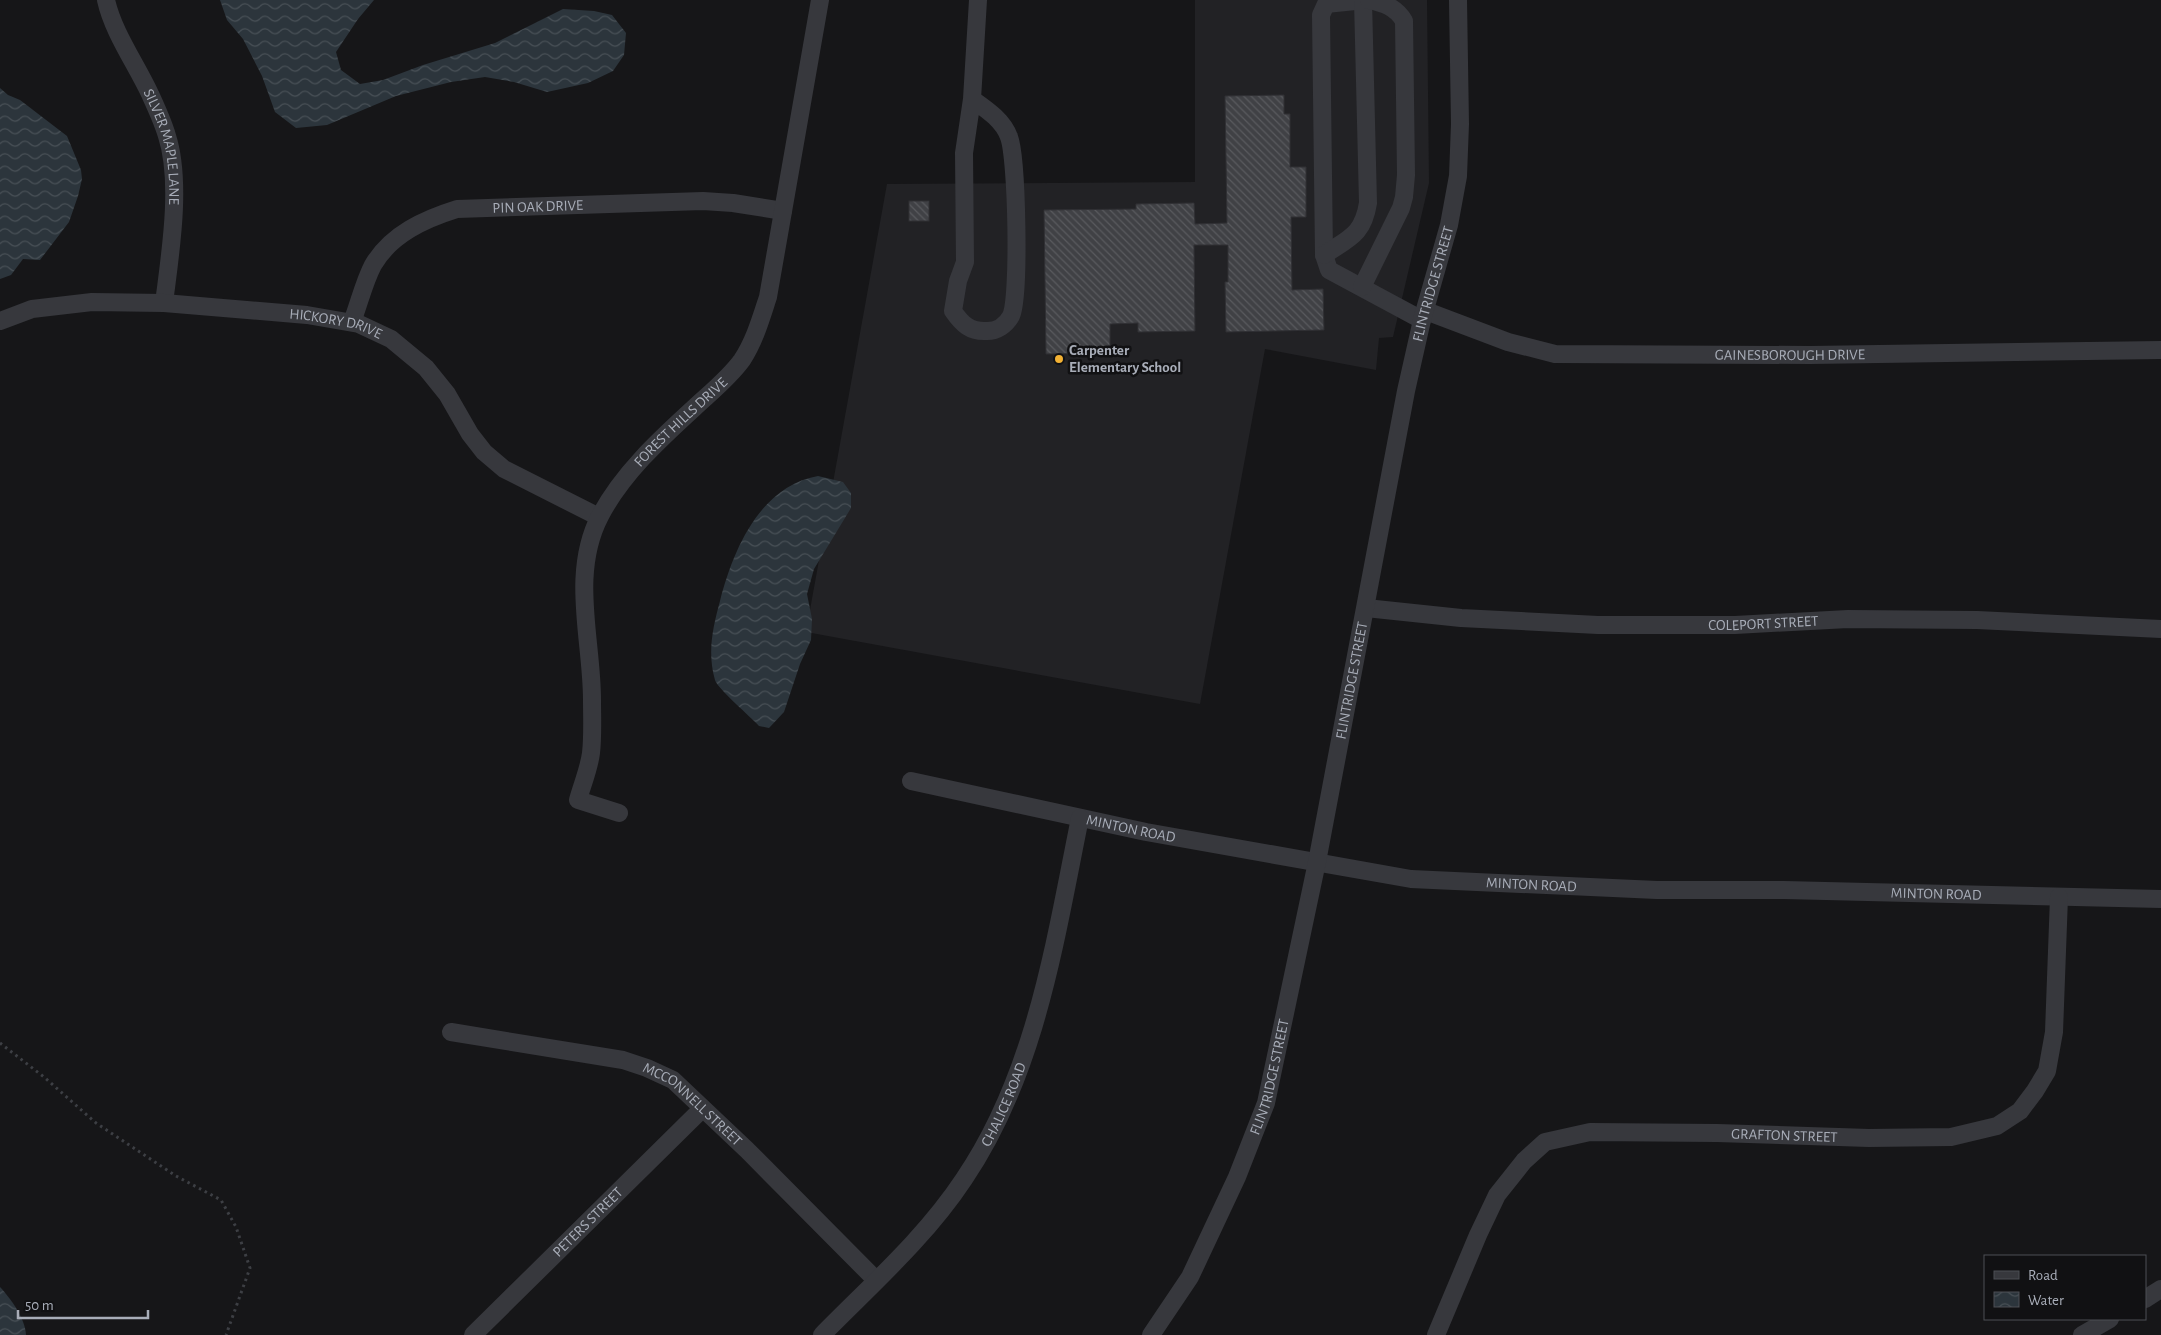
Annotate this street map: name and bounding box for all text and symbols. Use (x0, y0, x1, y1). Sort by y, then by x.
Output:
street label: SILVER MAPLE LANE (141, 87, 181, 205)
street label: PIN OAK DRIVE (492, 198, 583, 216)
street label: FLINTRIDGE STREET (1410, 224, 1456, 343)
street label: HICKORY DRIVE (289, 307, 384, 342)
place label: Carpenter Elementary School (1069, 343, 1181, 375)
street label: GAINESBOROUGH DRIVE (1715, 347, 1865, 363)
marker: Carpenter Elementary School (1053, 353, 1065, 365)
street label: FOREST HILLS DRIVE (631, 375, 730, 470)
street label: COLEPORT STREET (1708, 614, 1819, 633)
street label: FLINTRIDGE STREET (1333, 620, 1370, 741)
street label: MINTON ROAD (1085, 812, 1177, 845)
street label: MINTON ROAD (1486, 875, 1577, 894)
street label: MINTON ROAD (1891, 886, 1982, 903)
street label: FLINTRIDGE STREET (1247, 1017, 1292, 1137)
street label: MCCONNELL STREET (640, 1060, 745, 1149)
street label: CHALICE ROAD (979, 1060, 1029, 1149)
street label: GRAFTON STREET (1731, 1126, 1838, 1145)
street label: PETERS STREET (550, 1184, 626, 1260)
legend (1984, 1255, 2146, 1320)
text: Road (2028, 1268, 2058, 1283)
scale bar (18, 1288, 148, 1320)
text: Water (2028, 1293, 2064, 1308)
text: 50 m (25, 1298, 54, 1313)

